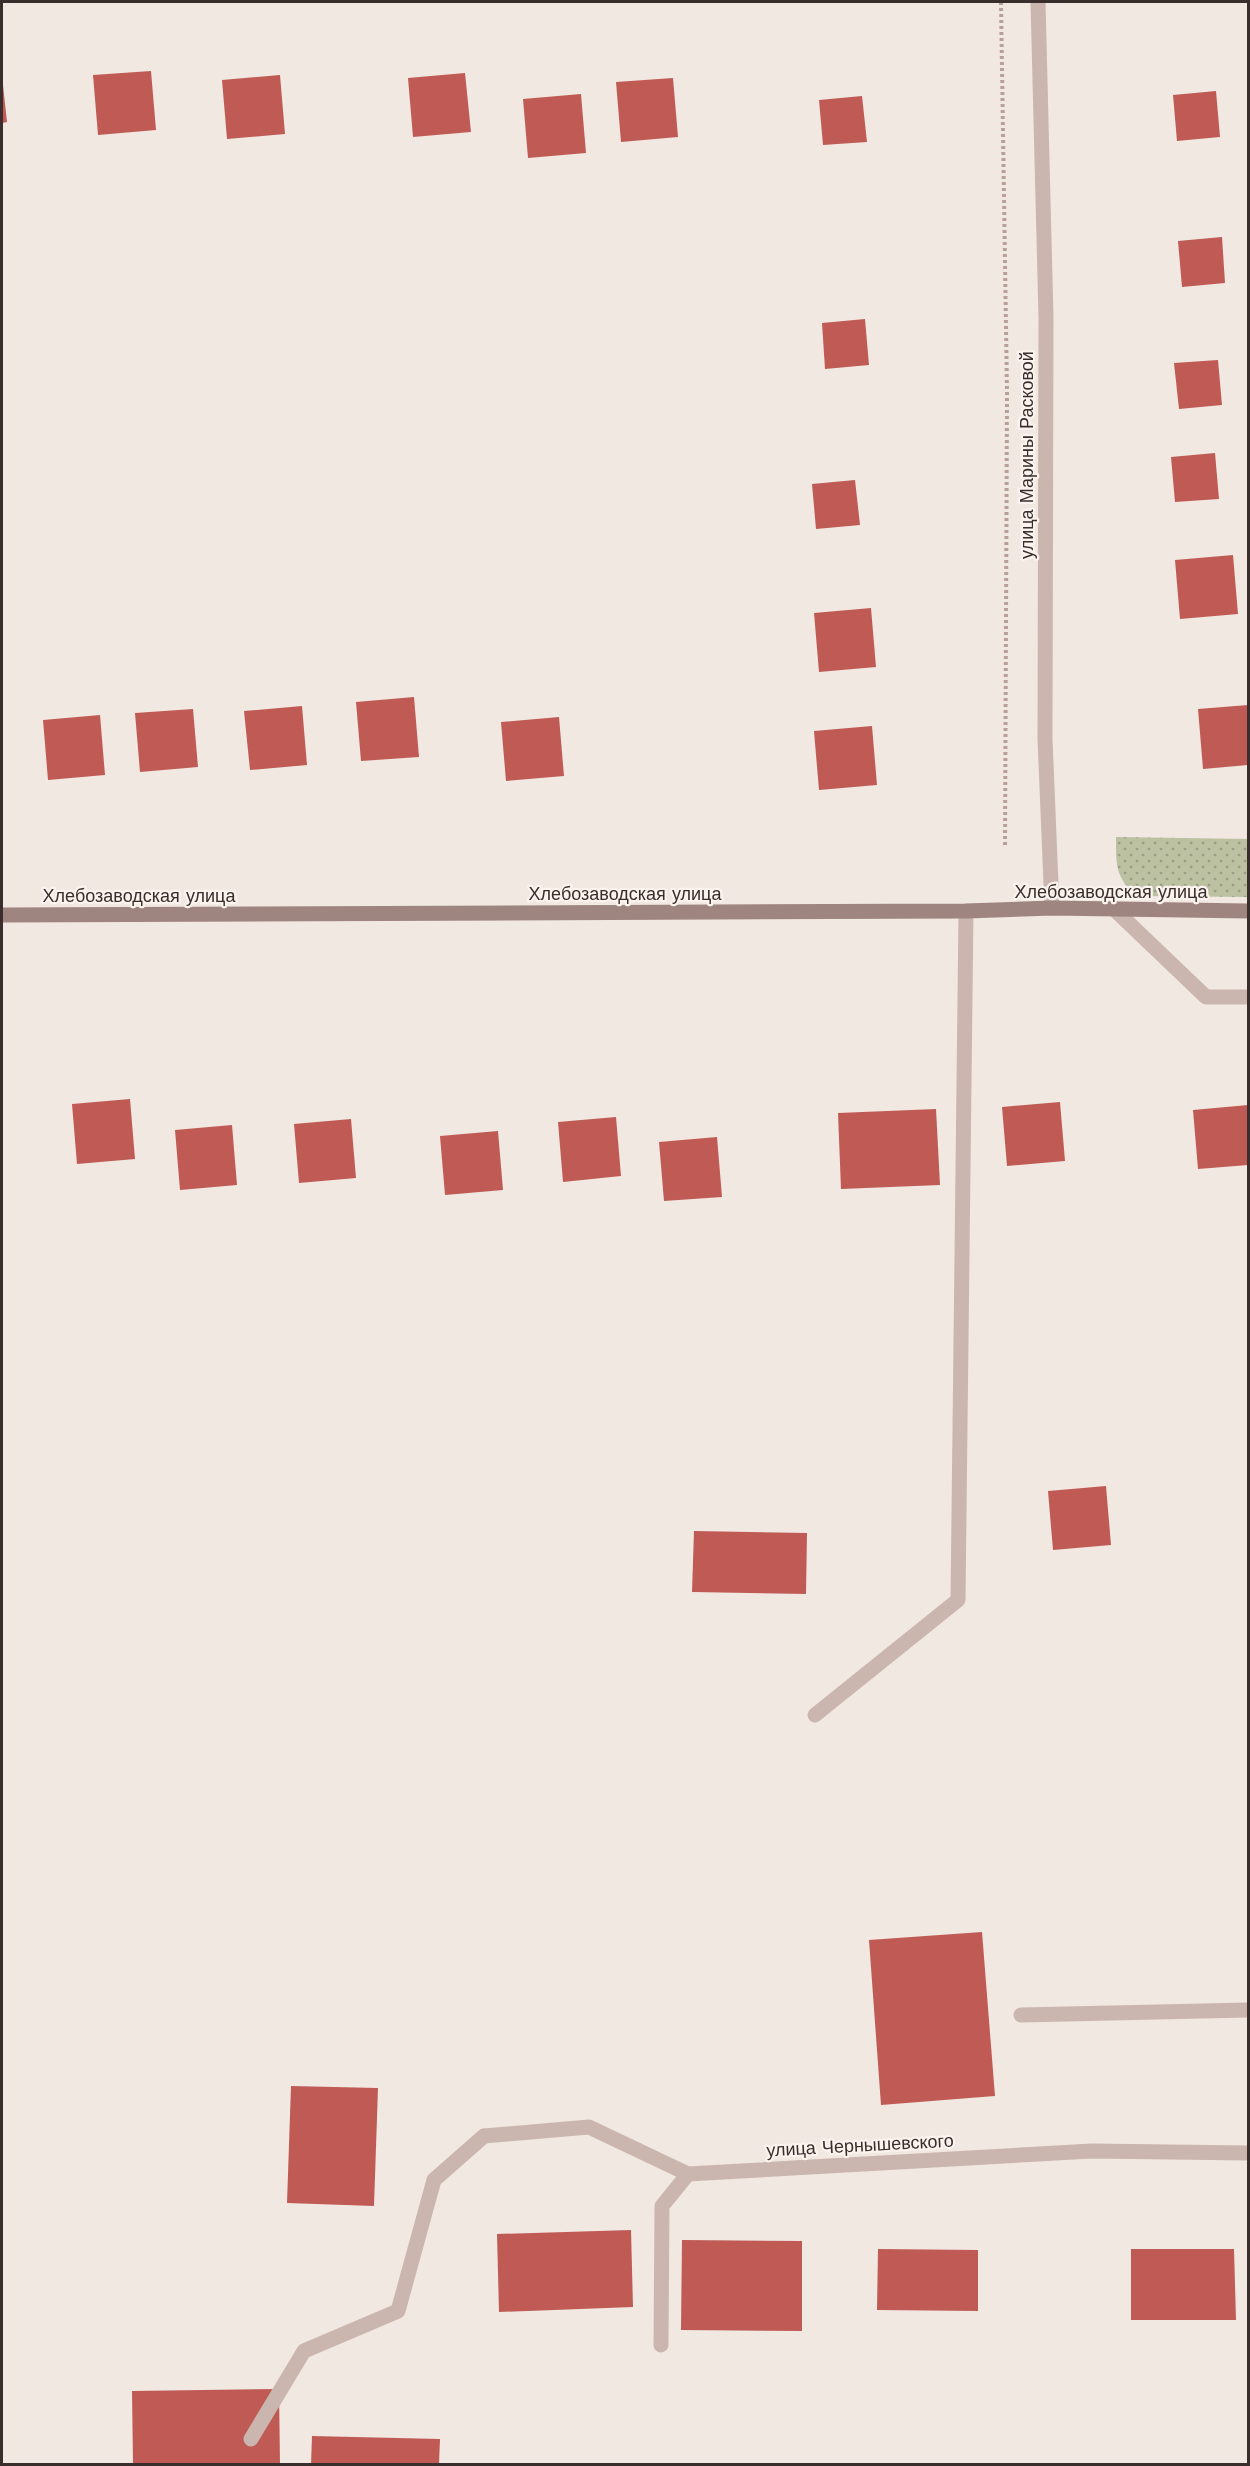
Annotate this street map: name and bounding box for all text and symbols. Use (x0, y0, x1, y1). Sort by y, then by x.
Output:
street label: улица Марины Расковой (1016, 351, 1037, 559)
street label: Хлебозаводская улица (1015, 881, 1208, 902)
street label: Хлебозаводская улица (529, 883, 722, 904)
street label: Хлебозаводская улица (43, 885, 236, 906)
street label: улица Чернышевского (766, 2130, 954, 2160)

